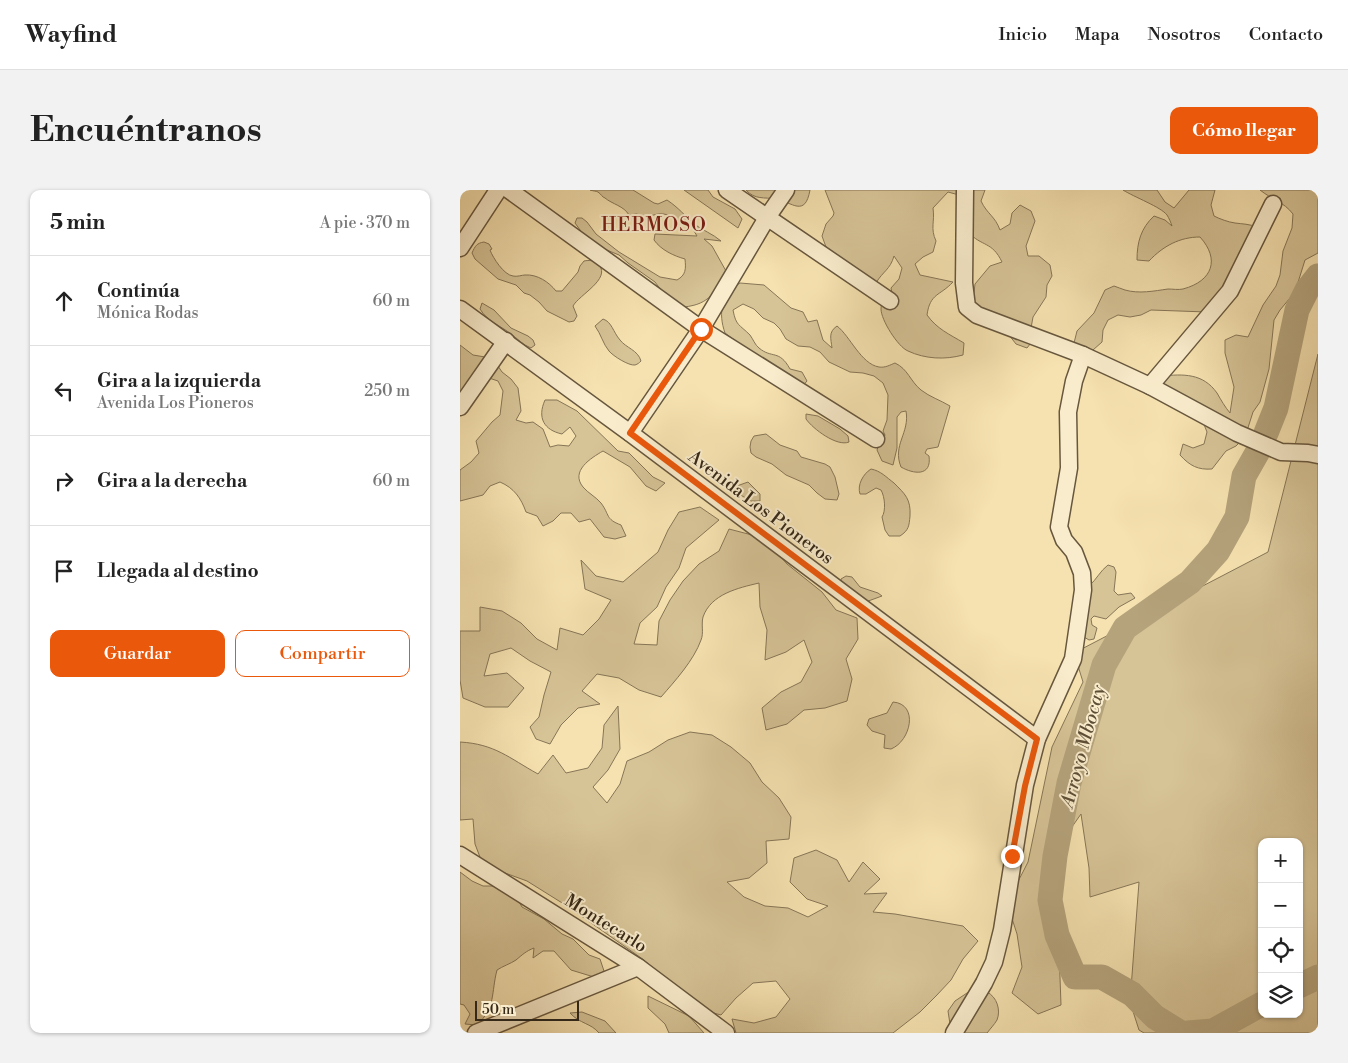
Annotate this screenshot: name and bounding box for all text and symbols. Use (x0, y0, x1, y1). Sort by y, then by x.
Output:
text: Wayfind (25, 20, 117, 50)
text: Inicio (998, 23, 1047, 46)
text: Mapa (1075, 23, 1120, 46)
text: Nosotros (1148, 23, 1221, 46)
text: Contacto (1249, 23, 1323, 46)
button: Cómo llegar (1170, 107, 1318, 154)
text: Encuéntranos (30, 109, 262, 152)
text: 5 min (50, 210, 105, 236)
text: A pie · 370 m (320, 213, 410, 233)
district label: HERMOSO (601, 213, 707, 237)
text: Continúa (97, 279, 180, 303)
icon: ahead (50, 287, 78, 315)
text: 60 m (372, 291, 410, 311)
text: Mónica Rodas (97, 303, 199, 323)
route start (690, 318, 713, 341)
text: Gira a la izquierda (97, 369, 261, 393)
icon: left (50, 377, 78, 405)
text: 250 m (364, 381, 410, 401)
text: Avenida Los Pioneros (97, 393, 254, 413)
street label: Avenida Los Pioneros (683, 445, 838, 570)
icon: right (50, 467, 78, 495)
text: Gira a la derecha (97, 469, 247, 493)
text: 60 m (372, 471, 410, 491)
icon: arrive (50, 557, 78, 585)
text: Llegada al destino (97, 559, 259, 583)
button: Guardar (50, 630, 225, 677)
button: Compartir (235, 630, 410, 677)
water label: Arroyo Mbocay (1055, 682, 1111, 812)
map controls (1258, 838, 1303, 1018)
button: + (1258, 838, 1303, 883)
route end (1001, 845, 1024, 868)
button: − (1258, 883, 1303, 928)
street label: Montecarlo (560, 889, 651, 958)
button: locate (1258, 928, 1303, 973)
button: layers (1258, 973, 1303, 1018)
scale bar (475, 998, 579, 1021)
text: 50 m (482, 1001, 514, 1019)

